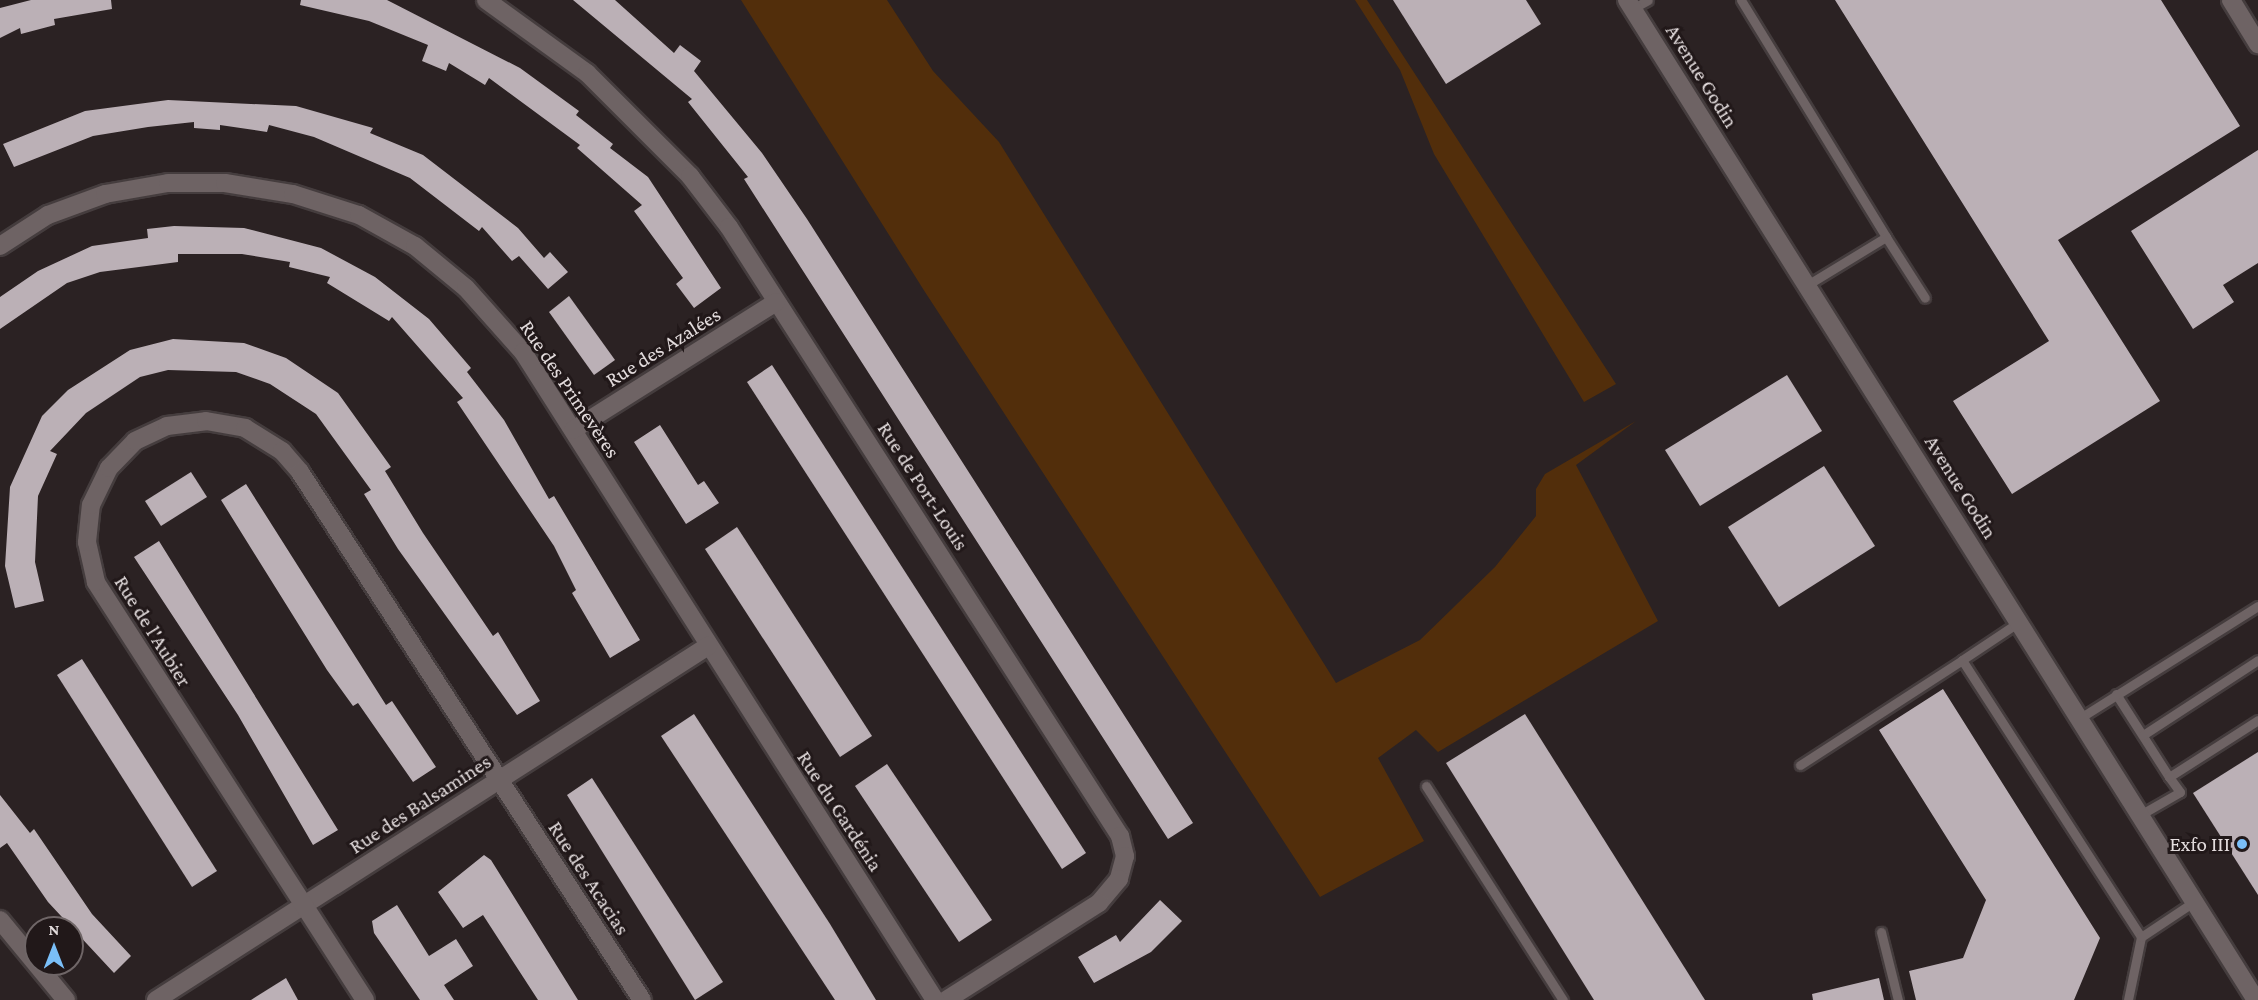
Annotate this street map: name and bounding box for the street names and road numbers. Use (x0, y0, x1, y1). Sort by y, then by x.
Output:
street label: Avenue Godin (1660, 20, 1744, 132)
street label: Rue des Azalées (601, 302, 725, 392)
street label: Rue des Primevères (515, 315, 625, 463)
street label: Rue de Port-Louis (872, 417, 974, 555)
street label: Avenue Godin (1919, 431, 2003, 543)
street label: Rue de l'Aubier (109, 571, 197, 691)
street label: Rue du Gardénia (792, 746, 888, 876)
street label: Rue des Balsamines (344, 749, 496, 859)
street label: Rue des Acacias (543, 816, 635, 940)

